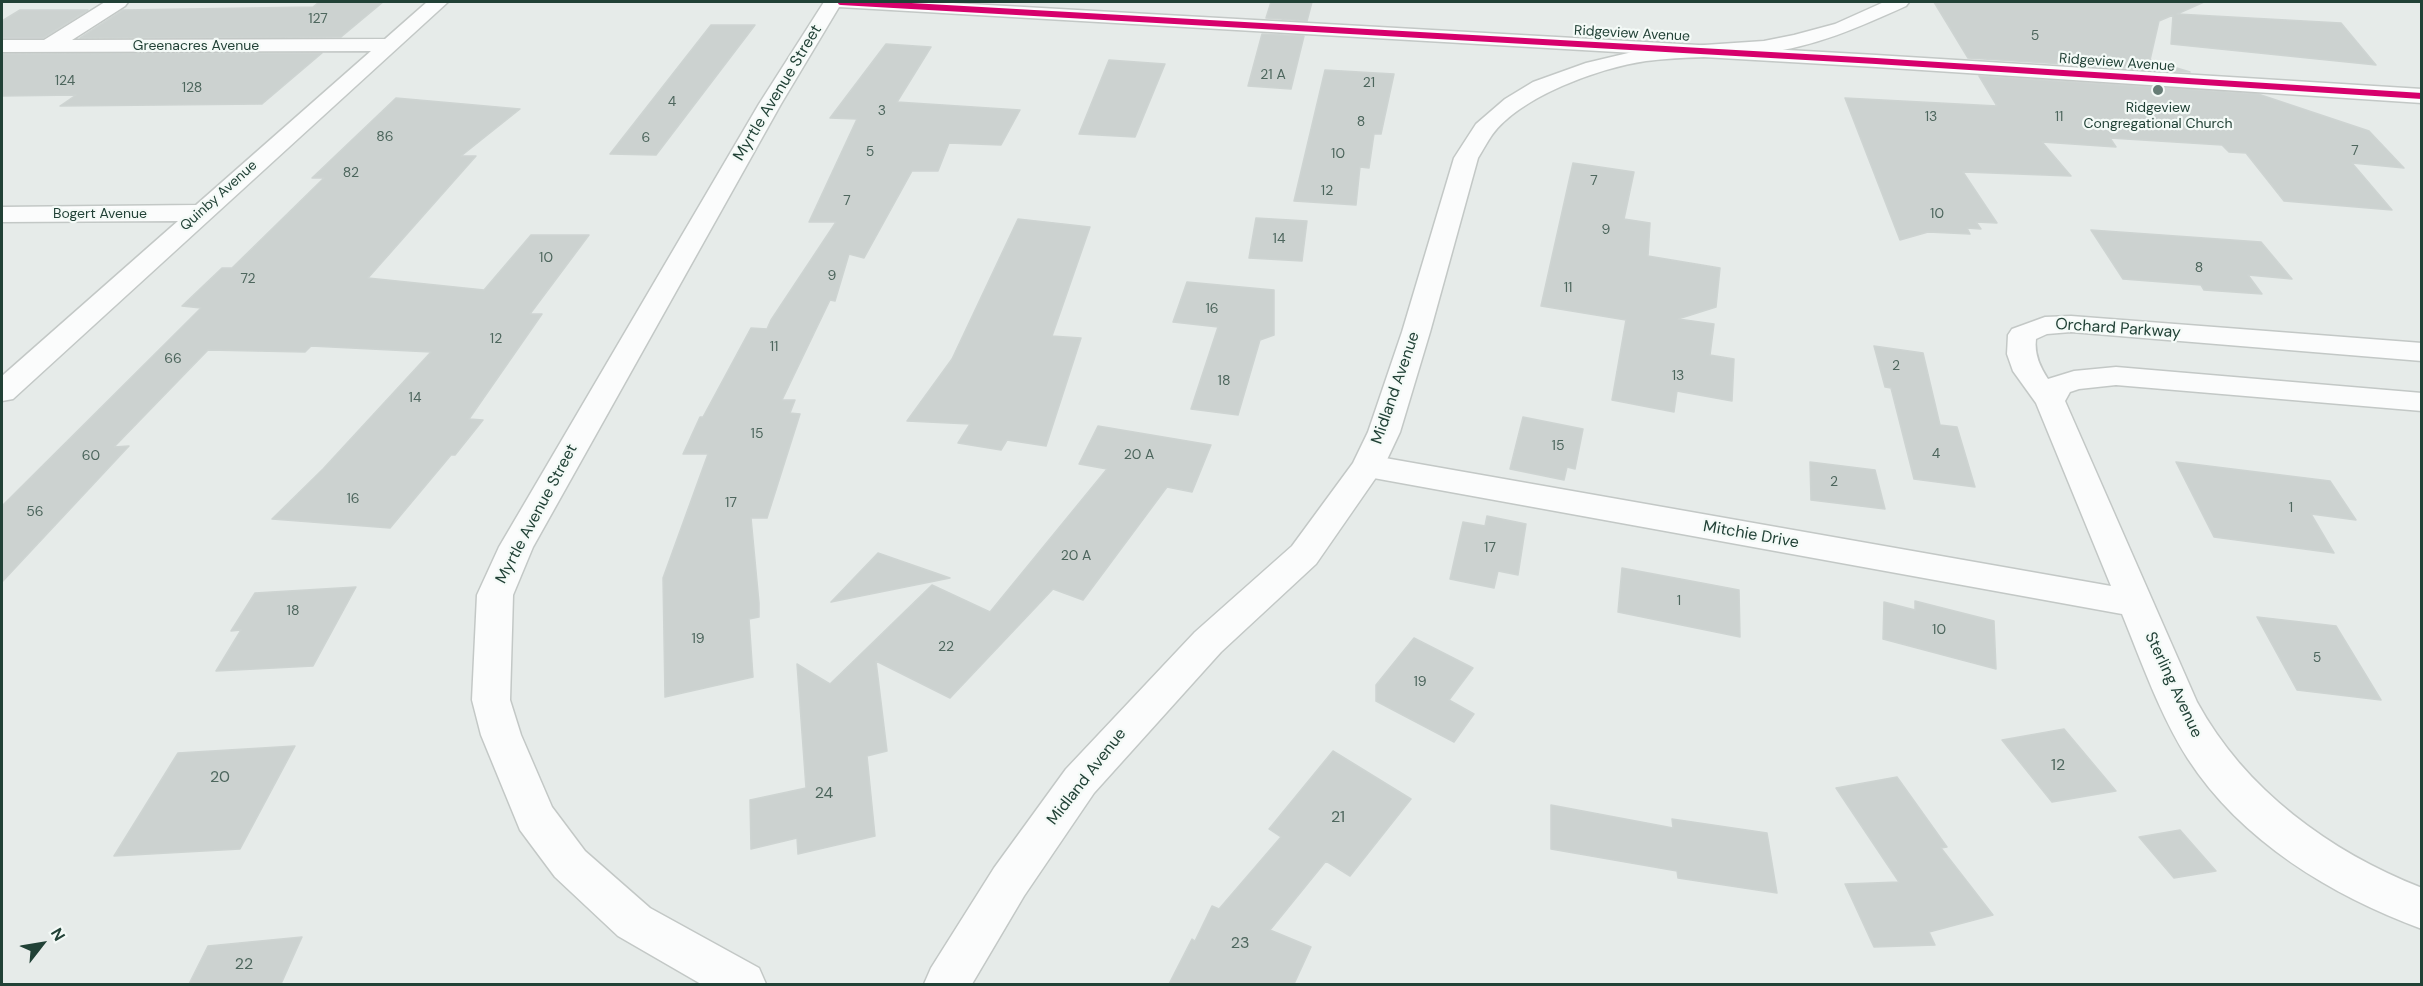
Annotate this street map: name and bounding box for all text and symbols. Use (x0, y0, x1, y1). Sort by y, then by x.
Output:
house number: 127 (308, 11, 328, 27)
street label: Myrtle Avenue Street (730, 21, 826, 165)
street label: Ridgeview Avenue (1574, 23, 1690, 45)
house number: 5 (2031, 28, 2039, 44)
street label: Greenacres Avenue (133, 38, 259, 54)
street label: Ridgeview Avenue (2059, 51, 2175, 75)
house number: 21 A (1260, 67, 1286, 83)
house number: 124 (55, 73, 75, 89)
house number: 21 (1363, 75, 1375, 91)
house number: 128 (182, 80, 202, 96)
marker: Ridgeview Congregational Church (2151, 83, 2165, 97)
house number: 4 (668, 94, 676, 110)
place label: Ridgeview Congregational Church (2084, 100, 2232, 132)
house number: 3 (878, 103, 886, 119)
house number: 13 (1925, 109, 1937, 125)
house number: 11 (2055, 109, 2063, 125)
house number: 8 (1357, 114, 1365, 130)
house number: 86 (376, 129, 394, 145)
house number: 6 (642, 130, 650, 146)
house number: 7 (2351, 143, 2359, 159)
house number: 5 (866, 144, 874, 160)
house number: 10 (1331, 146, 1345, 162)
street label: Quinby Avenue (177, 157, 261, 235)
house number: 82 (343, 165, 359, 181)
house number: 7 (1590, 173, 1598, 189)
house number: 12 (1321, 183, 1333, 199)
house number: 7 (843, 193, 851, 209)
street label: Bogert Avenue (53, 206, 147, 222)
house number: 10 (1930, 206, 1944, 222)
house number: 9 (1602, 222, 1610, 238)
house number: 14 (1273, 231, 1285, 247)
house number: 10 (539, 250, 553, 266)
house number: 8 (2195, 260, 2203, 276)
house number: 9 (828, 268, 836, 284)
house number: 72 (240, 271, 256, 287)
house number: 11 (1564, 280, 1572, 296)
house number: 16 (1205, 301, 1219, 317)
street label: Orchard Parkway (2055, 315, 2181, 343)
street label: Midland Avenue (1368, 329, 1424, 447)
house number: 12 (490, 331, 502, 347)
house number: 11 (770, 339, 778, 355)
house number: 66 (164, 351, 182, 367)
house number: 2 (1892, 358, 1900, 374)
house number: 13 (1672, 368, 1684, 384)
house number: 18 (1218, 373, 1230, 389)
house number: 14 (409, 390, 421, 406)
house number: 15 (751, 426, 763, 442)
house number: 15 (1552, 438, 1564, 454)
street label: Myrtle Avenue Street (492, 441, 582, 587)
house number: 4 (1932, 446, 1940, 462)
house number: 20 A (1124, 447, 1154, 463)
house number: 60 (82, 448, 100, 464)
house number: 2 (1830, 474, 1838, 490)
house number: 16 (346, 491, 360, 507)
house number: 17 (725, 495, 737, 511)
house number: 1 (2289, 500, 2293, 516)
house number: 56 (26, 504, 44, 520)
street label: Mitchie Drive (1702, 517, 1800, 553)
house number: 17 (1484, 540, 1496, 556)
house number: 20 A (1061, 548, 1091, 564)
house number: 1 (1677, 593, 1681, 609)
house number: 18 (287, 603, 299, 619)
house number: 10 (1932, 622, 1946, 638)
street label: Sterling Avenue (2140, 629, 2206, 741)
house number: 19 (691, 631, 705, 647)
house number: 22 (938, 639, 954, 655)
house number: 5 (2313, 650, 2321, 666)
house number: 19 (1413, 674, 1427, 690)
street label: Midland Avenue (1043, 725, 1131, 829)
house number: 12 (2051, 756, 2065, 776)
house number: 20 (210, 768, 230, 788)
house number: 24 (815, 784, 833, 804)
house number: 21 (1331, 808, 1345, 828)
north arrow (12, 914, 72, 974)
text: N (46, 924, 70, 945)
house number: 23 (1231, 934, 1249, 954)
house number: 22 (235, 955, 253, 975)

